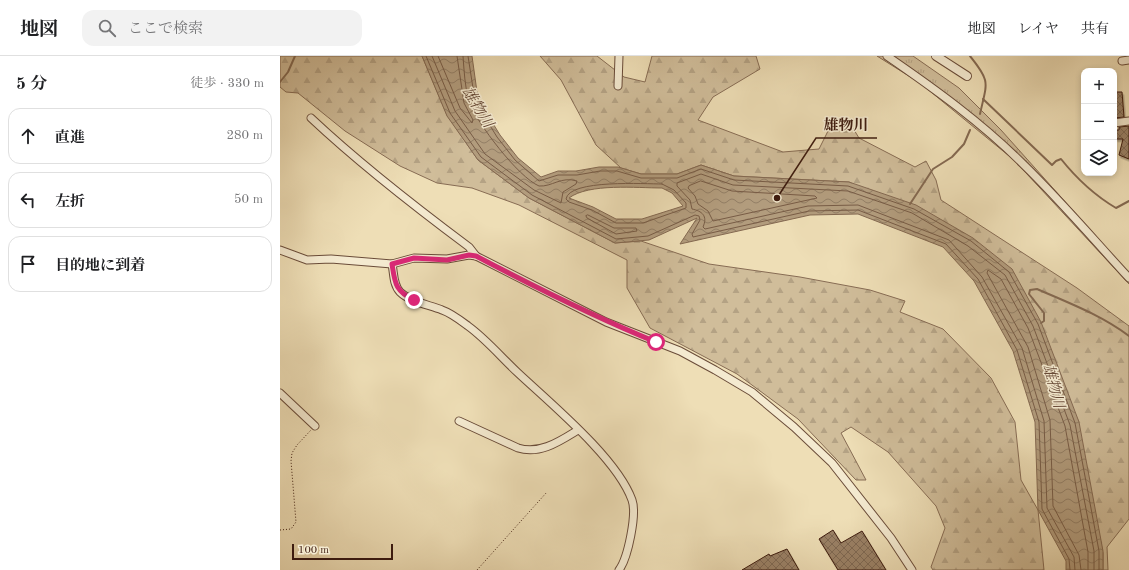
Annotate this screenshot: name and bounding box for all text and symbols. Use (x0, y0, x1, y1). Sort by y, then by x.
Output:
search box (82, 10, 362, 46)
icon: search (96, 17, 118, 39)
text: 地図 (20, 21, 58, 40)
text: ここで検索 (128, 22, 203, 37)
text: 地図 (968, 22, 996, 36)
text: レイヤ (1018, 22, 1059, 36)
text: 共有 (1081, 22, 1109, 36)
map controls (1081, 68, 1117, 176)
button: + (1081, 68, 1117, 104)
text: 5 分 (16, 76, 48, 93)
text: 徒歩 · 330 m (190, 77, 264, 90)
water label: 雄物川 (458, 84, 498, 133)
button: − (1081, 104, 1117, 140)
callout: 雄物川 (816, 111, 877, 138)
text: 雄物川 (823, 117, 869, 134)
icon: ahead (17, 125, 39, 147)
text: 280 m (226, 129, 263, 142)
text: 直進 (55, 131, 85, 146)
button: layers (1081, 140, 1117, 176)
icon: left (17, 189, 39, 211)
text: 50 m (234, 193, 263, 206)
text: 左折 (55, 195, 85, 210)
icon: arrive (17, 253, 39, 275)
text: 目的地に到着 (55, 259, 145, 274)
route end (405, 291, 423, 309)
route start (647, 333, 665, 351)
water label: 雄物川 (1039, 362, 1068, 412)
scale bar (292, 542, 393, 561)
text: 100 m (298, 545, 329, 556)

